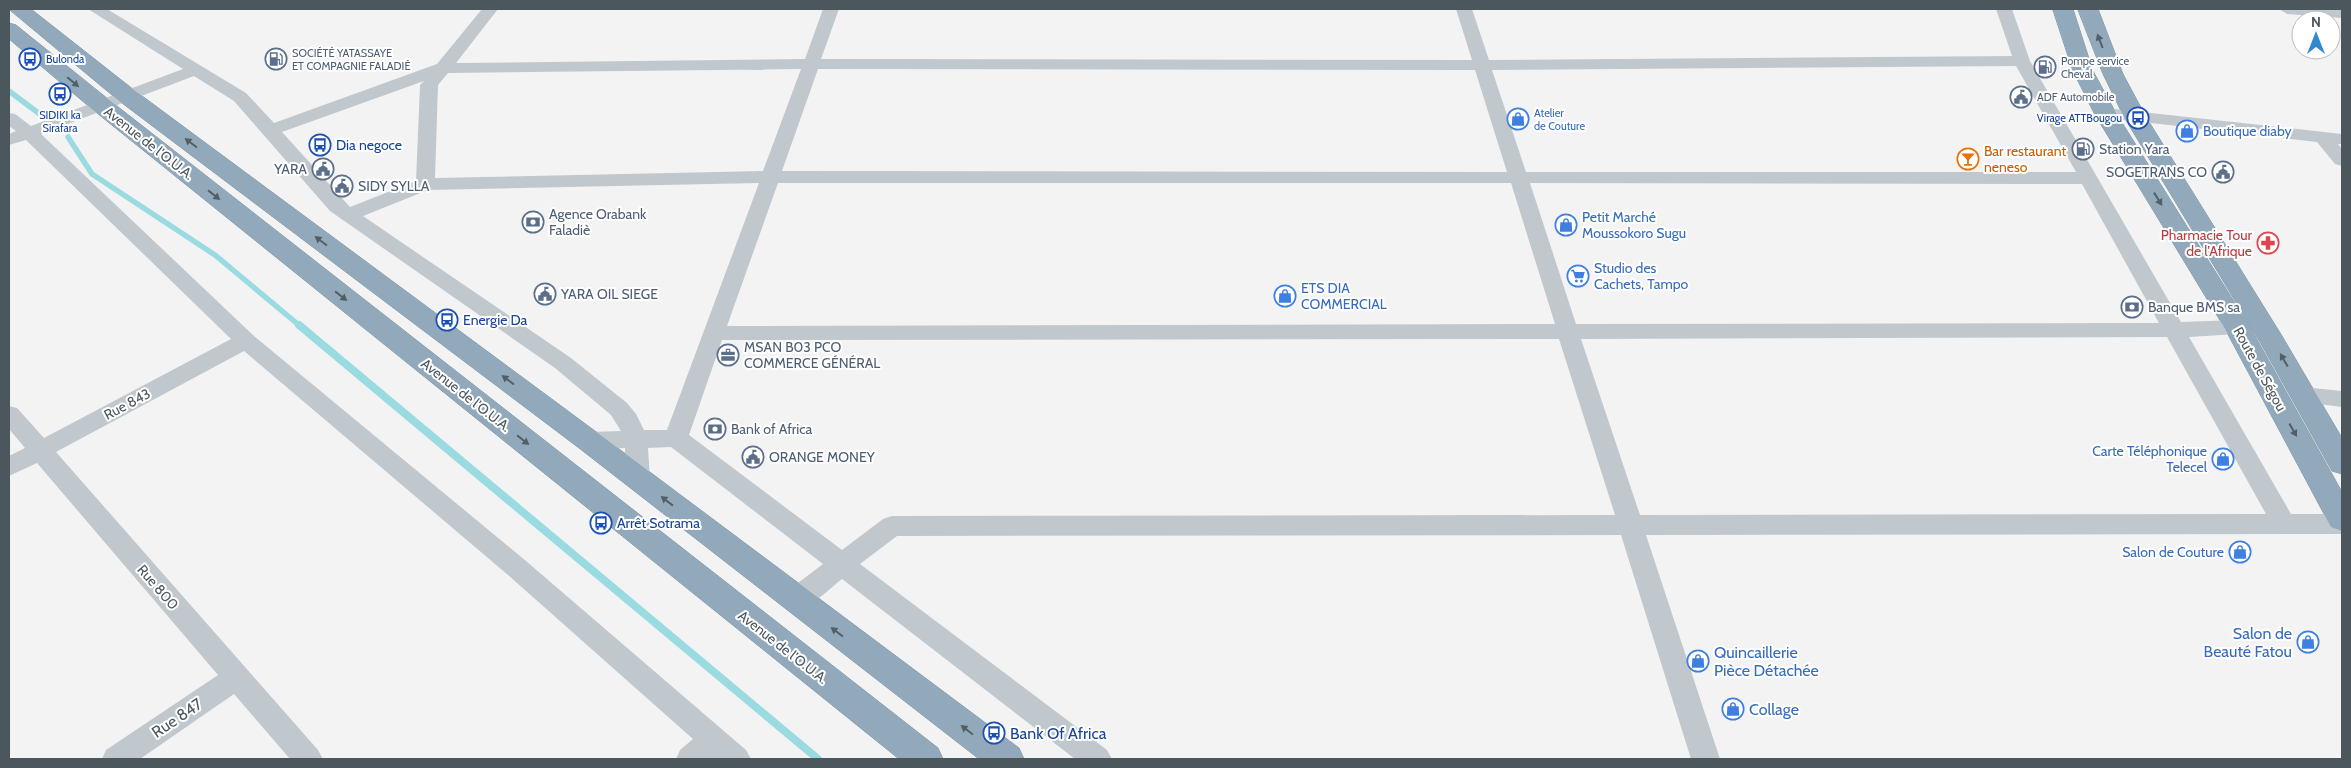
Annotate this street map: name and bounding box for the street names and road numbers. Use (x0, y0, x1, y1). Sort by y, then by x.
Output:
street label: Avenue de l'O.U.A. (101, 102, 198, 184)
street label: Route de Ségou (2229, 324, 2291, 414)
street label: Avenue de l'O.U.A. (418, 354, 515, 436)
street label: Rue 843 (101, 384, 153, 424)
street label: Rue 800 (134, 561, 183, 613)
street label: Avenue de l'O.U.A. (735, 606, 832, 688)
street label: Rue 847 (148, 694, 206, 742)

